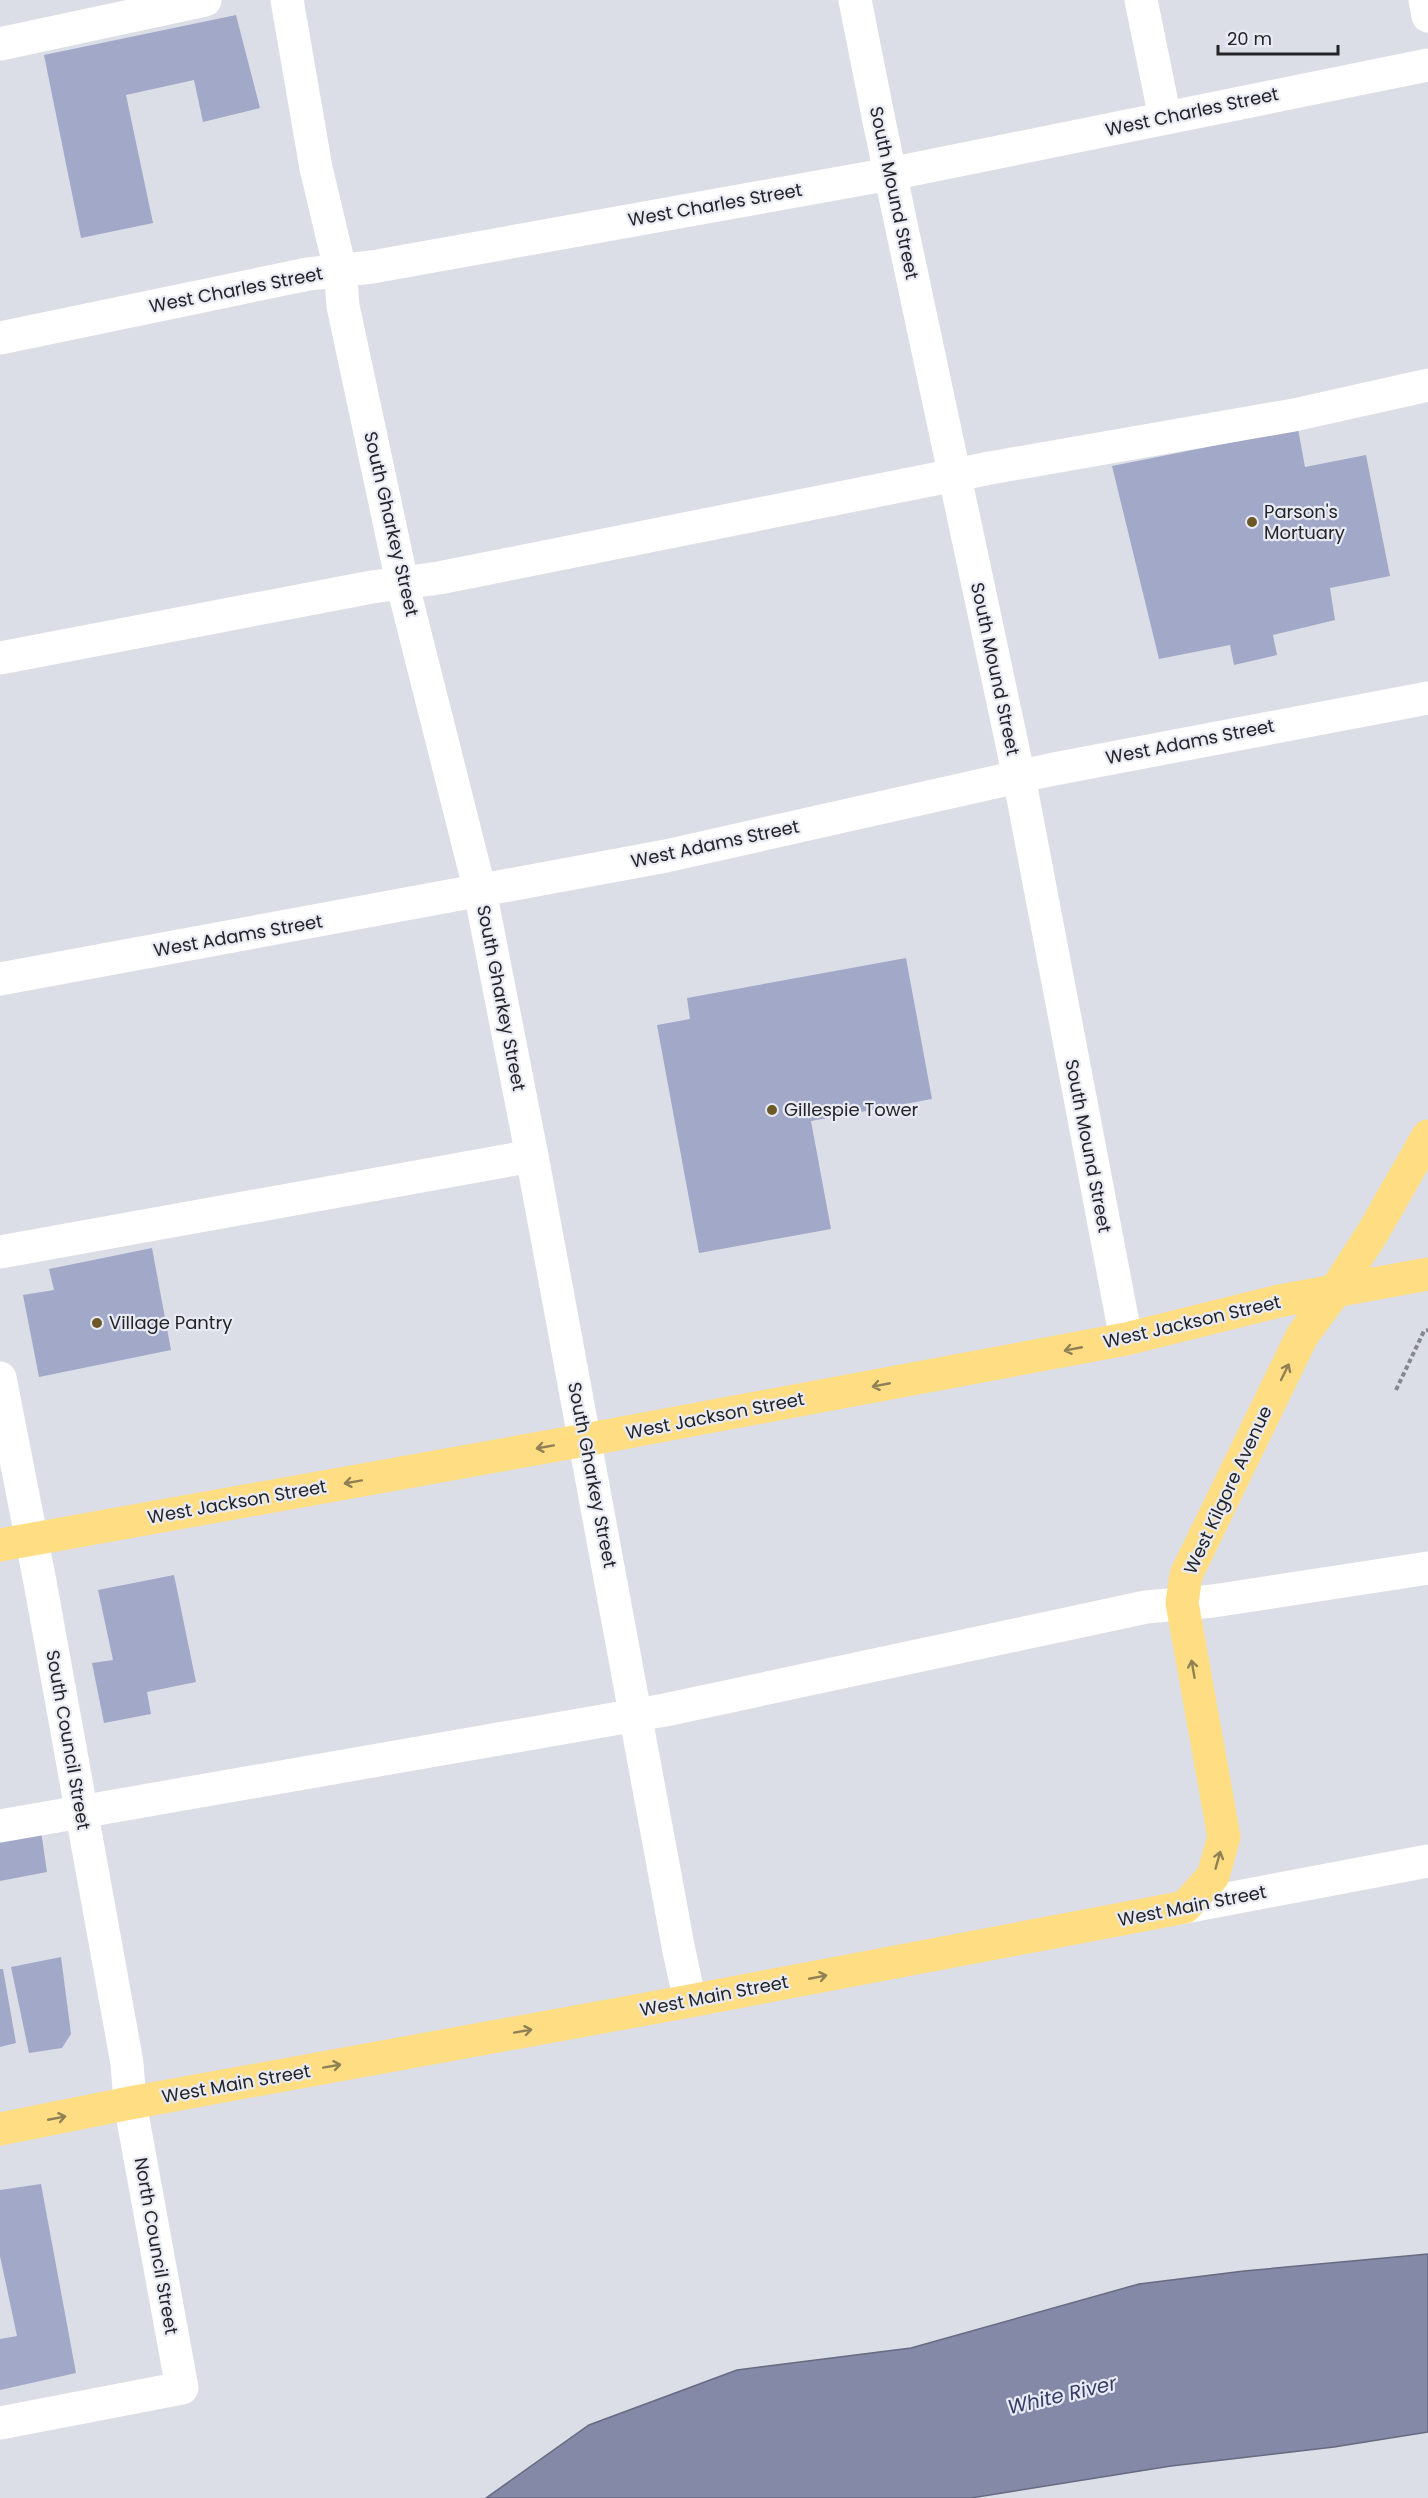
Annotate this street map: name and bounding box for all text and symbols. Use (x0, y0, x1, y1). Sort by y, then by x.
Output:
scale bar (1218, 18, 1338, 56)
text: 20 m (1227, 26, 1272, 51)
street label: West Charles Street (1103, 81, 1281, 142)
street label: South Mound Street (864, 104, 925, 282)
street label: West Charles Street (626, 177, 804, 232)
street label: West Charles Street (147, 260, 325, 319)
street label: South Gharkey Street (358, 429, 425, 619)
place label: Parson's Mortuary (1264, 499, 1345, 545)
marker: Parson's Mortuary (1245, 515, 1259, 529)
street label: South Mound Street (965, 580, 1026, 758)
street label: West Adams Street (1103, 713, 1276, 770)
street label: West Adams Street (628, 813, 801, 874)
street label: South Gharkey Street (471, 903, 532, 1093)
street label: West Adams Street (151, 908, 324, 963)
street label: South Mound Street (1059, 1057, 1118, 1235)
place label: Gillespie Tower (784, 1097, 919, 1122)
marker: Gillespie Tower (765, 1103, 779, 1117)
street label: West Jackson Street (1101, 1289, 1283, 1354)
place label: Village Pantry (109, 1310, 232, 1335)
marker: Village Pantry (90, 1316, 104, 1330)
one-way arrow (1064, 1344, 1083, 1355)
one-way arrow (1279, 1363, 1291, 1381)
street label: South Gharkey Street (562, 1380, 623, 1570)
one-way arrow (872, 1380, 892, 1391)
street label: West Jackson Street (624, 1386, 806, 1445)
street label: West Kilgore Avenue (1178, 1402, 1278, 1578)
one-way arrow (536, 1442, 555, 1453)
street label: West Jackson Street (145, 1473, 328, 1530)
one-way arrow (344, 1476, 363, 1487)
street label: South Council Street (40, 1648, 97, 1832)
one-way arrow (1188, 1659, 1199, 1679)
one-way arrow (1213, 1851, 1224, 1870)
street label: West Main Street (1116, 1879, 1268, 1932)
street label: West Main Street (638, 1969, 790, 2022)
one-way arrow (808, 1971, 828, 1982)
one-way arrow (513, 2025, 533, 2036)
street label: West Main Street (160, 2058, 312, 2109)
one-way arrow (321, 2060, 341, 2071)
one-way arrow (47, 2112, 67, 2123)
street label: North Council Street (129, 2155, 184, 2336)
water label: White River (1005, 2369, 1120, 2421)

